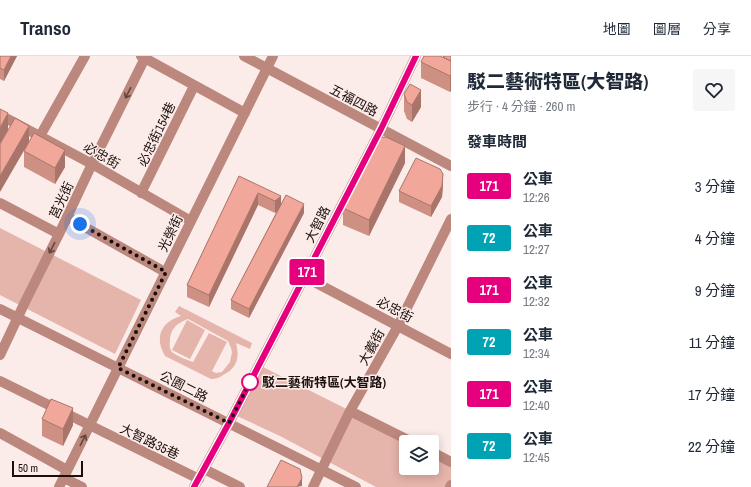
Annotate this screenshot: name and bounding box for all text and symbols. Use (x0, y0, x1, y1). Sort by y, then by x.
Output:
text: Transo (20, 15, 71, 41)
text: 地圖 (603, 20, 631, 38)
text: 圖層 (653, 20, 681, 38)
text: 分享 (703, 20, 731, 38)
text: 駁二藝術特區(大智路) (467, 68, 648, 94)
button: heart (693, 69, 735, 111)
street label: 五福四路 (327, 81, 381, 120)
one-way arrow (124, 87, 131, 99)
text: 步行 · 4 分鐘 · 260 m (467, 98, 575, 115)
street label: 必忠街154巷 (134, 99, 179, 169)
text: 發車時間 (467, 131, 527, 152)
street label: 必忠街 (81, 138, 123, 173)
text: 公車 (523, 168, 553, 189)
text: 3 分鐘 (695, 176, 735, 197)
text: 171 (479, 177, 499, 195)
street label: 莒光街 (46, 179, 77, 221)
text: 12:26 (523, 189, 550, 206)
street label: 大智路 (301, 203, 334, 245)
street label: 光榮街 (154, 212, 187, 254)
your location (70, 214, 90, 234)
text: 公車 (523, 220, 553, 241)
text: 4 分鐘 (695, 228, 735, 249)
text: 72 (483, 229, 495, 247)
one-way arrow (48, 241, 56, 253)
text: 12:27 (523, 241, 550, 258)
line badge: 171 (284, 259, 330, 285)
text: 171 (297, 263, 317, 281)
text: 公車 (523, 272, 553, 293)
text: 9 分鐘 (695, 280, 735, 301)
text: 171 (479, 281, 499, 299)
street label: 必忠街 (374, 293, 416, 326)
text: 12:32 (523, 293, 550, 310)
text: 公車 (523, 324, 553, 345)
street label: 大義街 (355, 326, 388, 368)
text: 11 分鐘 (689, 332, 735, 353)
text: 72 (483, 333, 495, 351)
text: 12:34 (523, 345, 550, 362)
street label: 公園二路 (157, 367, 211, 406)
marker: 駁二藝術特區(大智路) (241, 373, 259, 391)
place label: 駁二藝術特區(大智路) (262, 374, 387, 391)
text: 公車 (523, 376, 553, 397)
text: 17 分鐘 (688, 384, 735, 405)
text: 171 (479, 385, 499, 403)
text: 12:40 (523, 397, 550, 414)
street label: 大智路35巷 (117, 420, 182, 463)
text: 公車 (523, 428, 553, 449)
one-way arrow (80, 434, 87, 446)
map controls (399, 435, 439, 475)
button: layers (399, 435, 439, 475)
text: 22 分鐘 (688, 436, 735, 457)
text: 72 (483, 437, 495, 455)
text: 12:45 (523, 449, 550, 466)
scale bar (12, 459, 83, 478)
text: 50 m (18, 461, 38, 475)

